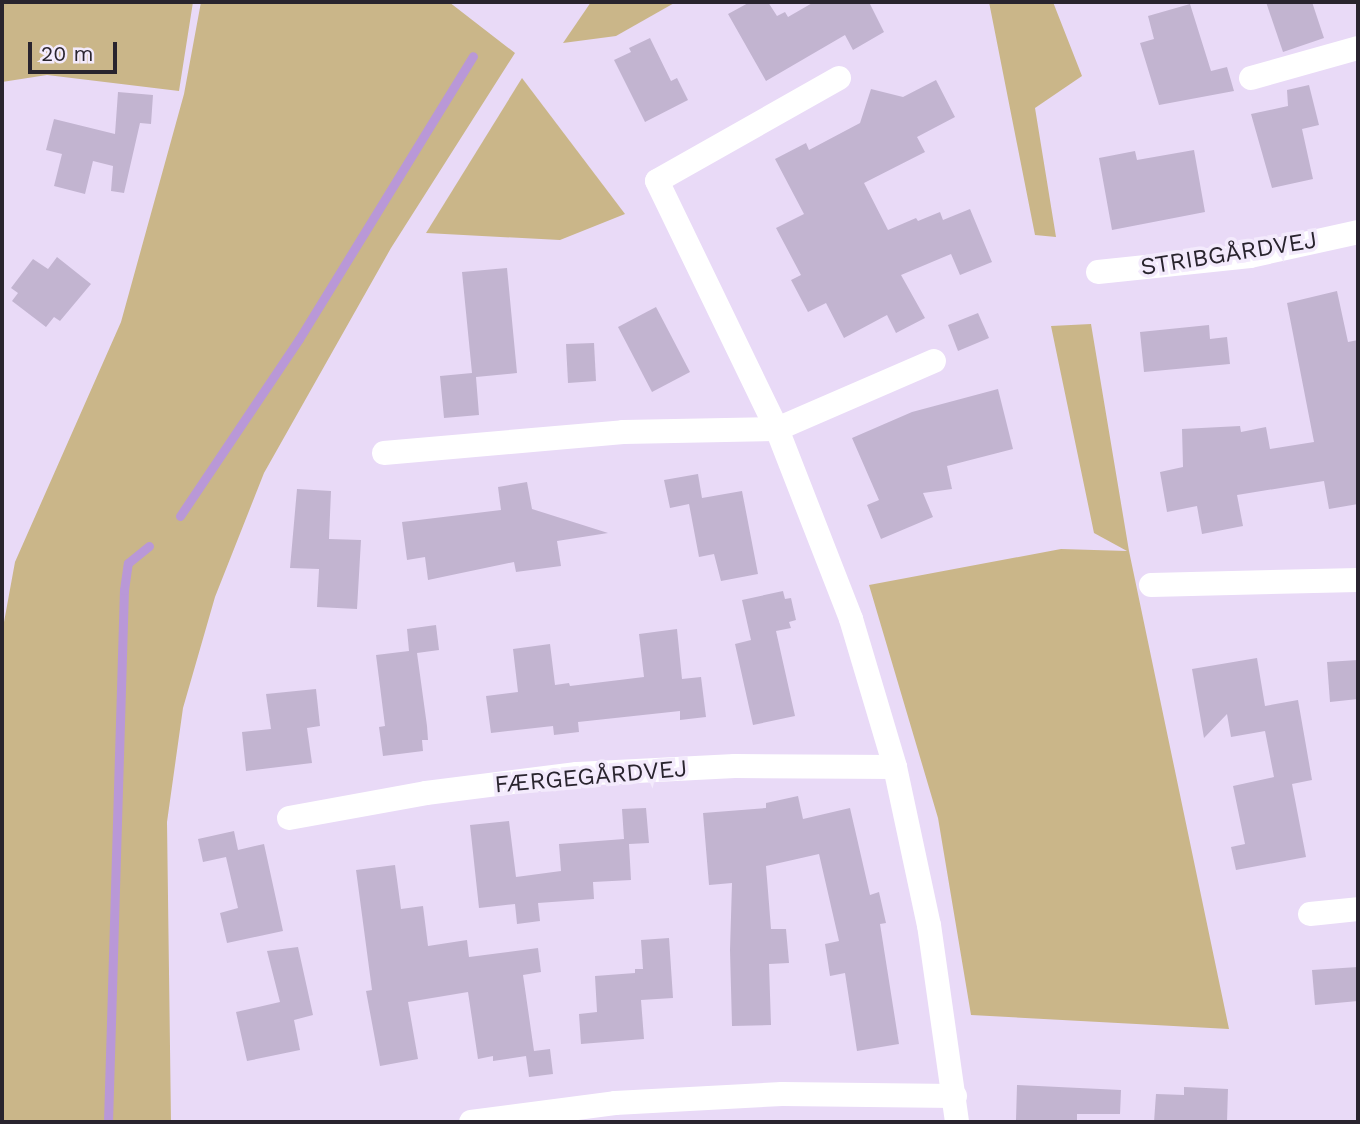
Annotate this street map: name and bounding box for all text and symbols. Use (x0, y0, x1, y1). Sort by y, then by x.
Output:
scale bar (32, 28, 121, 72)
text: 20 m (41, 41, 93, 66)
street label: STRIBGÅRDVEJ (1139, 226, 1319, 282)
street label: FÆRGEGÅRDVEJ (493, 754, 689, 800)

